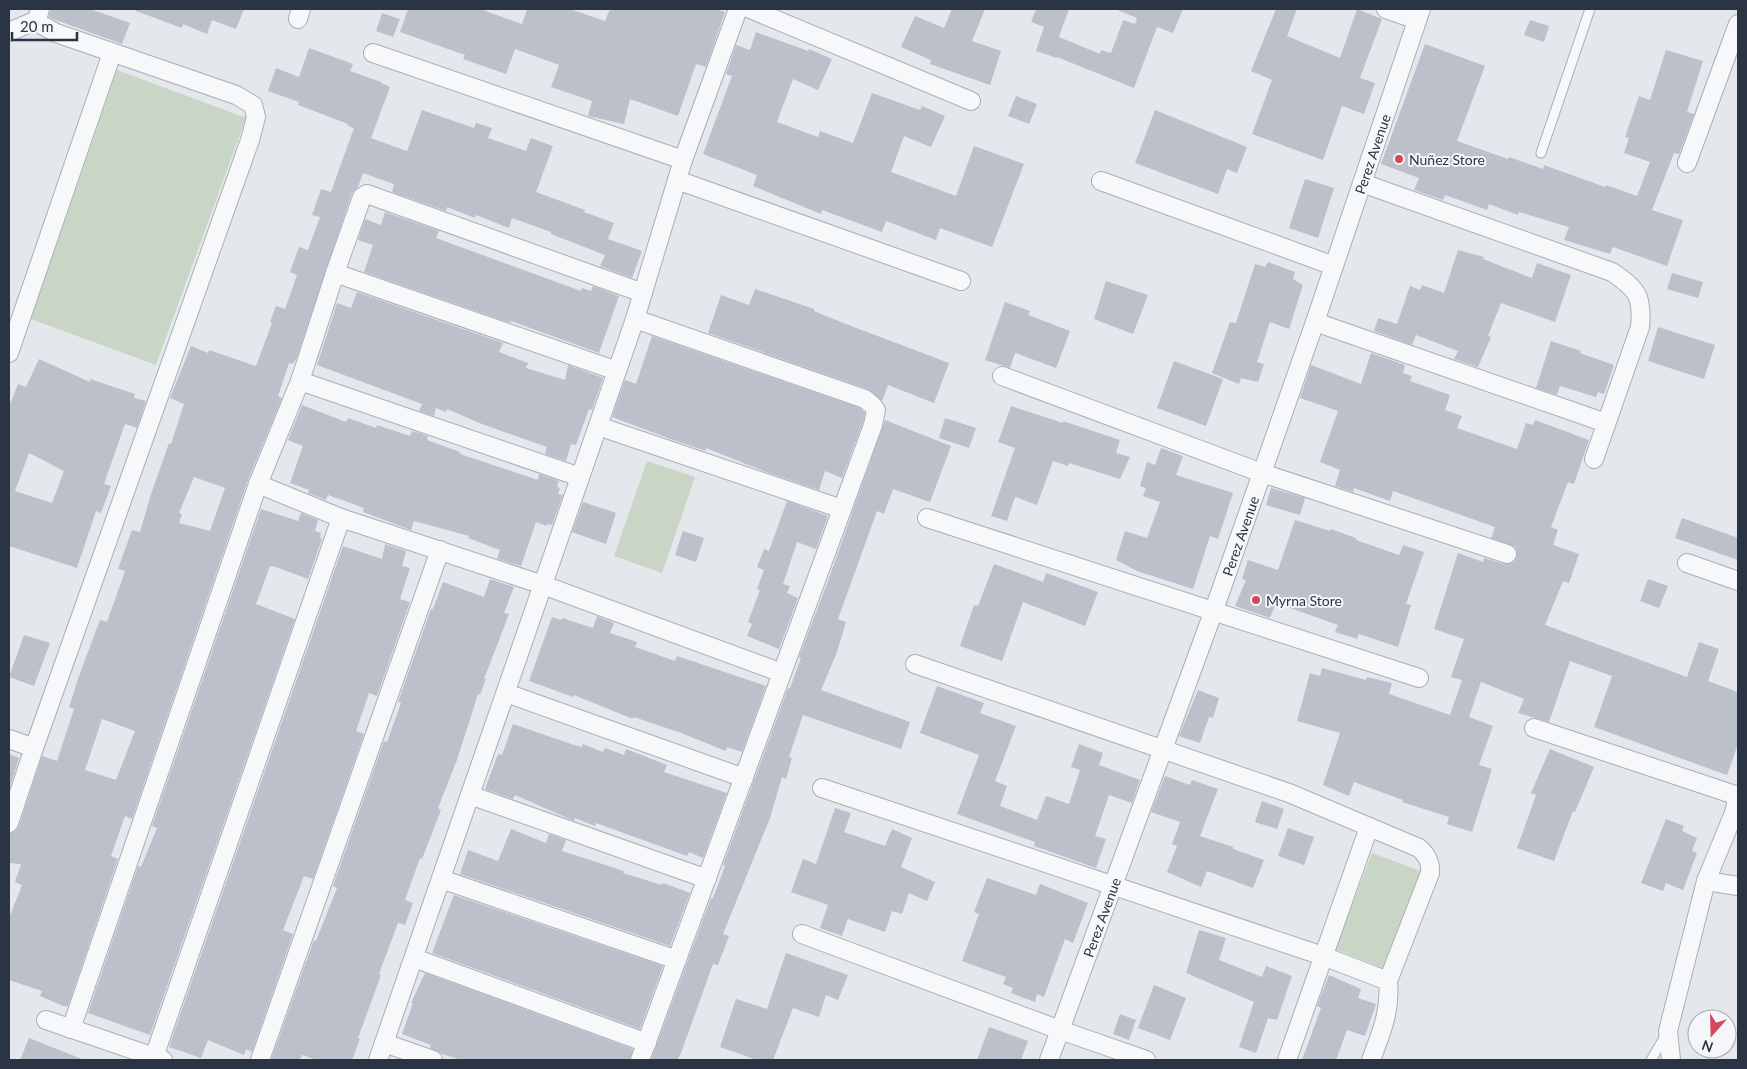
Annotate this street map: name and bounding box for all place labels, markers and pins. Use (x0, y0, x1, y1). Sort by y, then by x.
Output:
place label: Nuñez Store (1409, 151, 1485, 168)
marker: Nuñez Store (1393, 153, 1405, 165)
place label: Myrna Store (1266, 592, 1342, 609)
marker: Myrna Store (1250, 594, 1262, 606)

